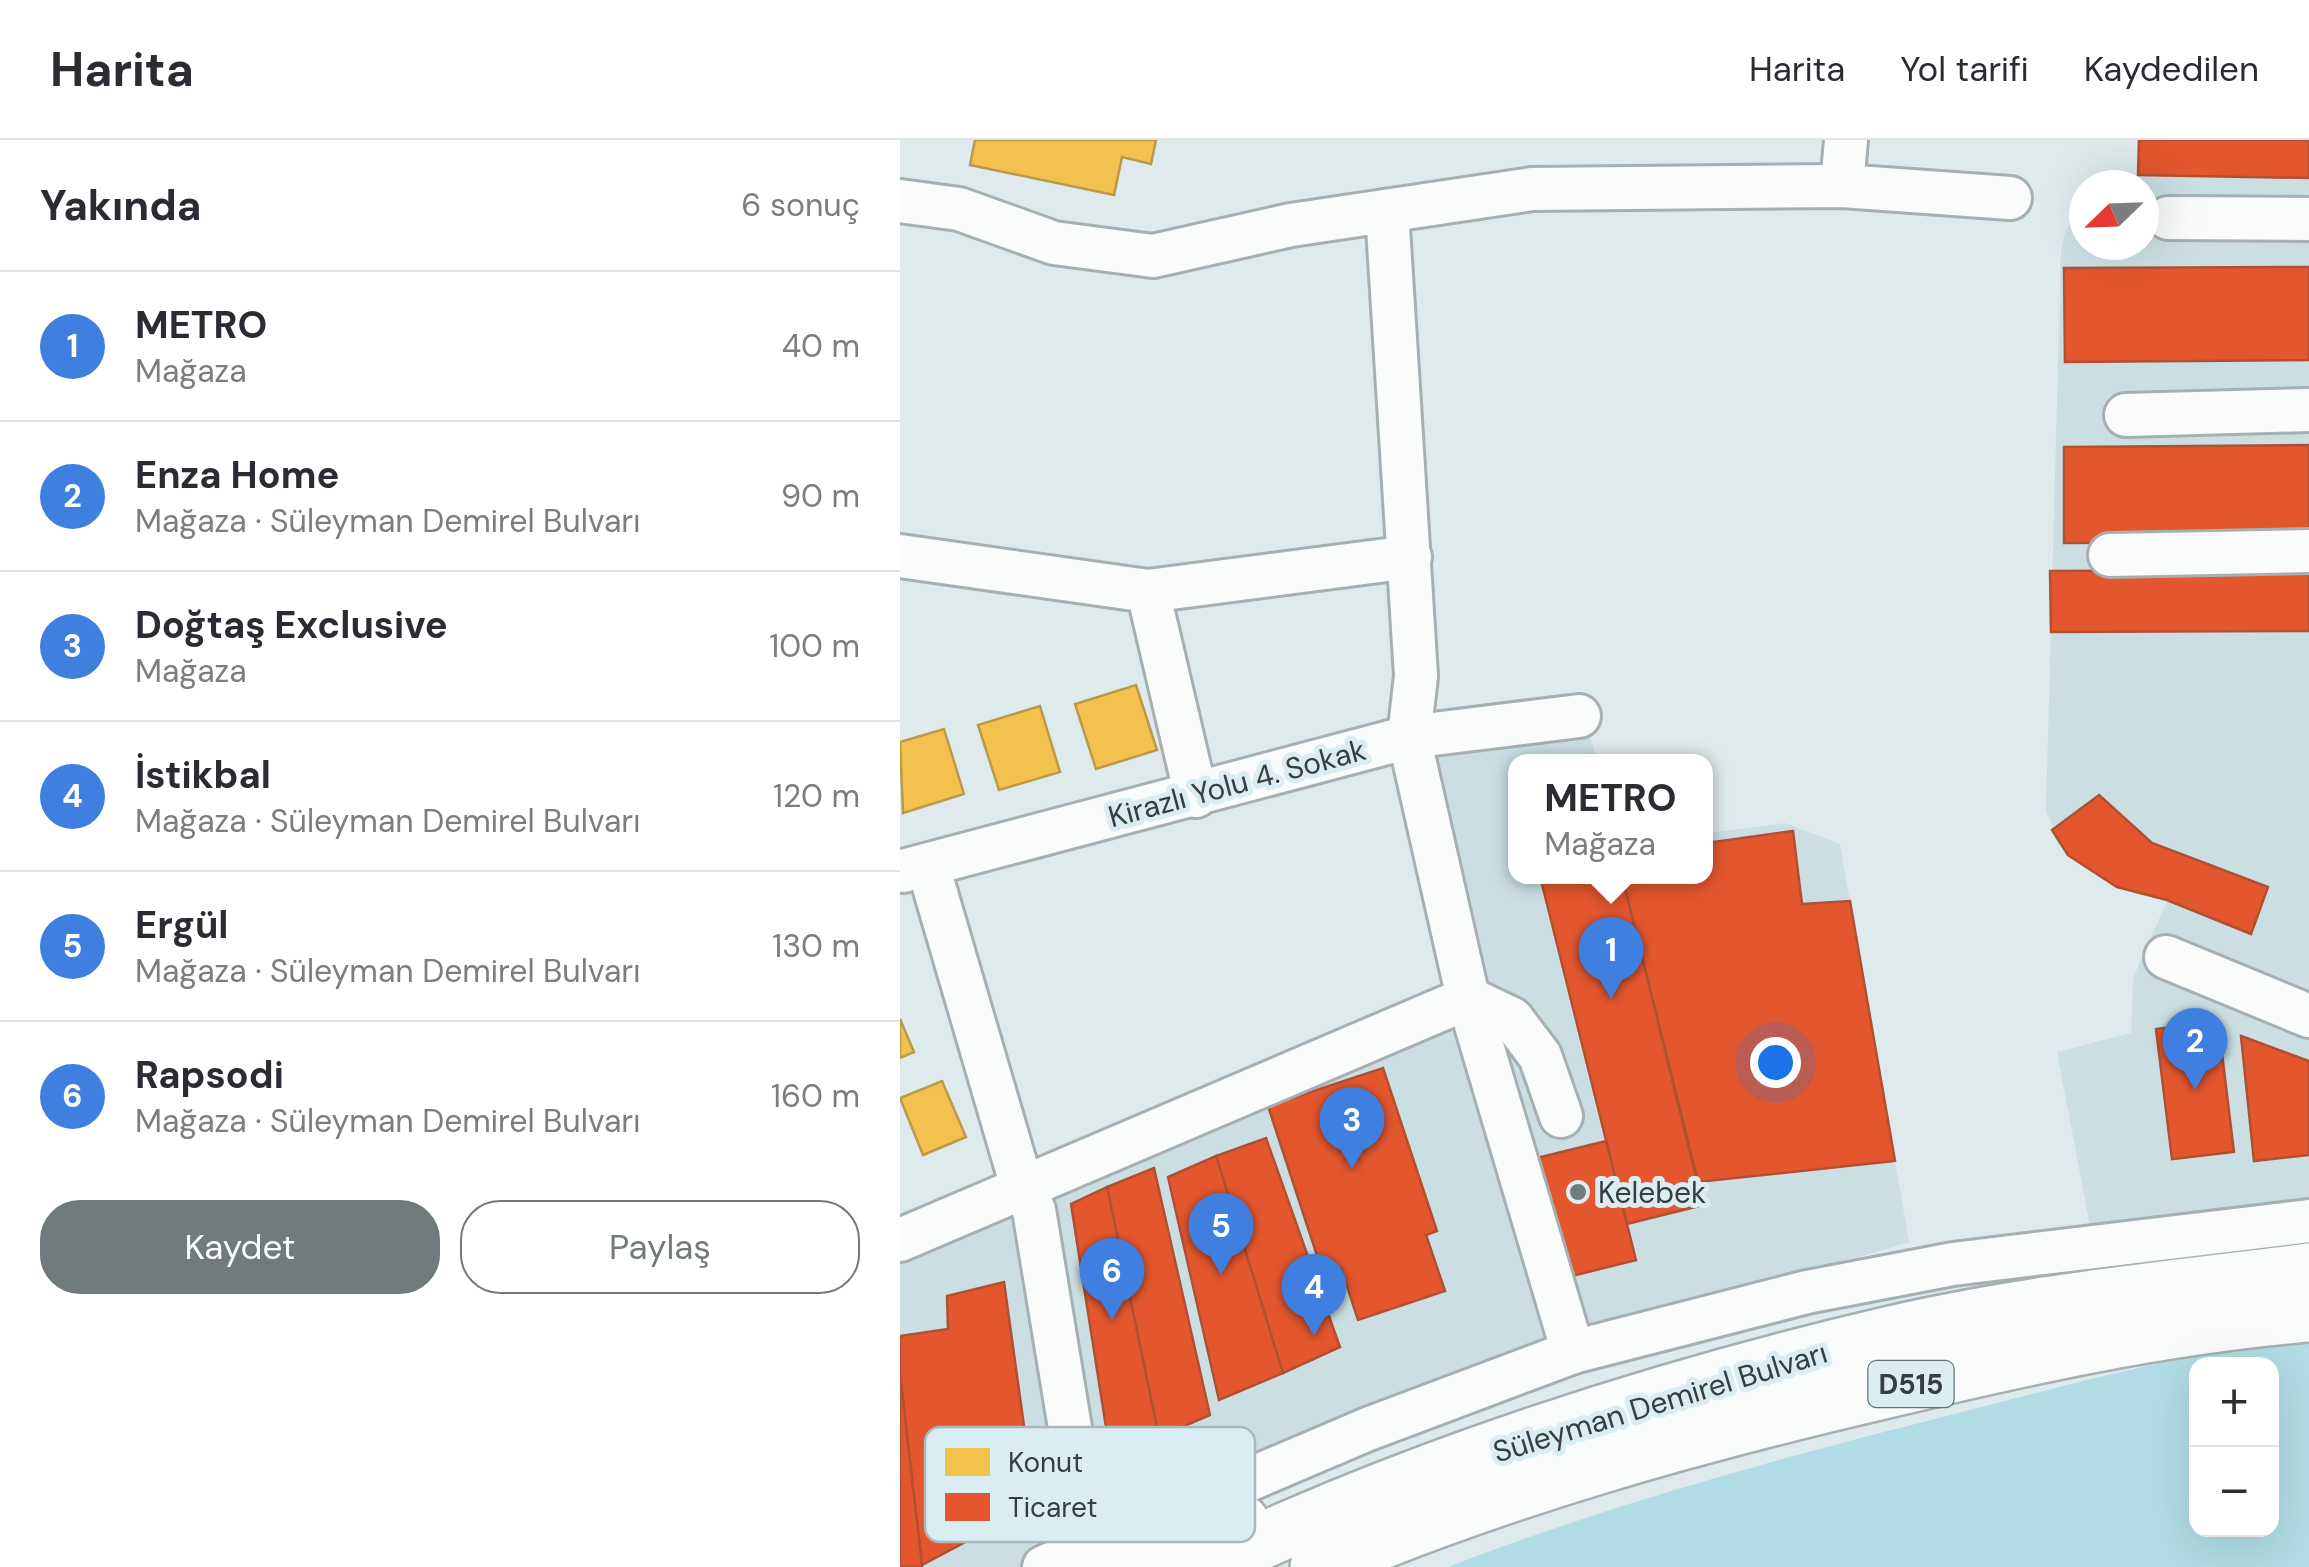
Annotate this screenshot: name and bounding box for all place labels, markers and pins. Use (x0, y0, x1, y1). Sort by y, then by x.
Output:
pin: 1 (1578, 916, 1644, 999)
pin: 2 (2162, 1008, 2228, 1090)
pin: 3 (1320, 1086, 1384, 1169)
place label: Kelebek (1598, 1173, 1706, 1212)
marker: Kelebek (1567, 1181, 1589, 1203)
pin: 5 (1188, 1192, 1254, 1275)
pin: 6 (1080, 1238, 1144, 1320)
pin: 4 (1282, 1254, 1346, 1336)

